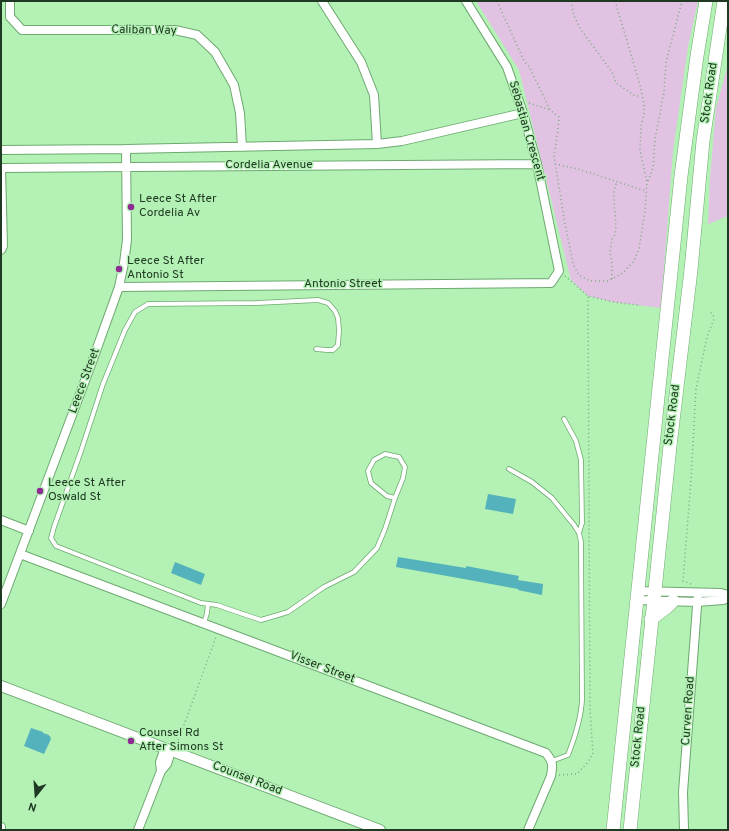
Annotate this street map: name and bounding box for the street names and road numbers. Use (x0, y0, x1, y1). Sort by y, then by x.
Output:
street label: Caliban Way (111, 23, 177, 39)
street label: Stock Road (699, 62, 721, 124)
street label: Sebastian Crescent (505, 79, 547, 183)
street label: Cordelia Avenue (225, 159, 313, 173)
street label: Antonio Street (304, 278, 382, 292)
street label: Leece Street (67, 346, 103, 416)
street label: Stock Road (662, 384, 684, 446)
street label: Visser Street (287, 649, 357, 687)
street label: Curven Road (679, 676, 699, 746)
street label: Stock Road (629, 706, 649, 768)
street label: Counsel Road (210, 759, 284, 799)

